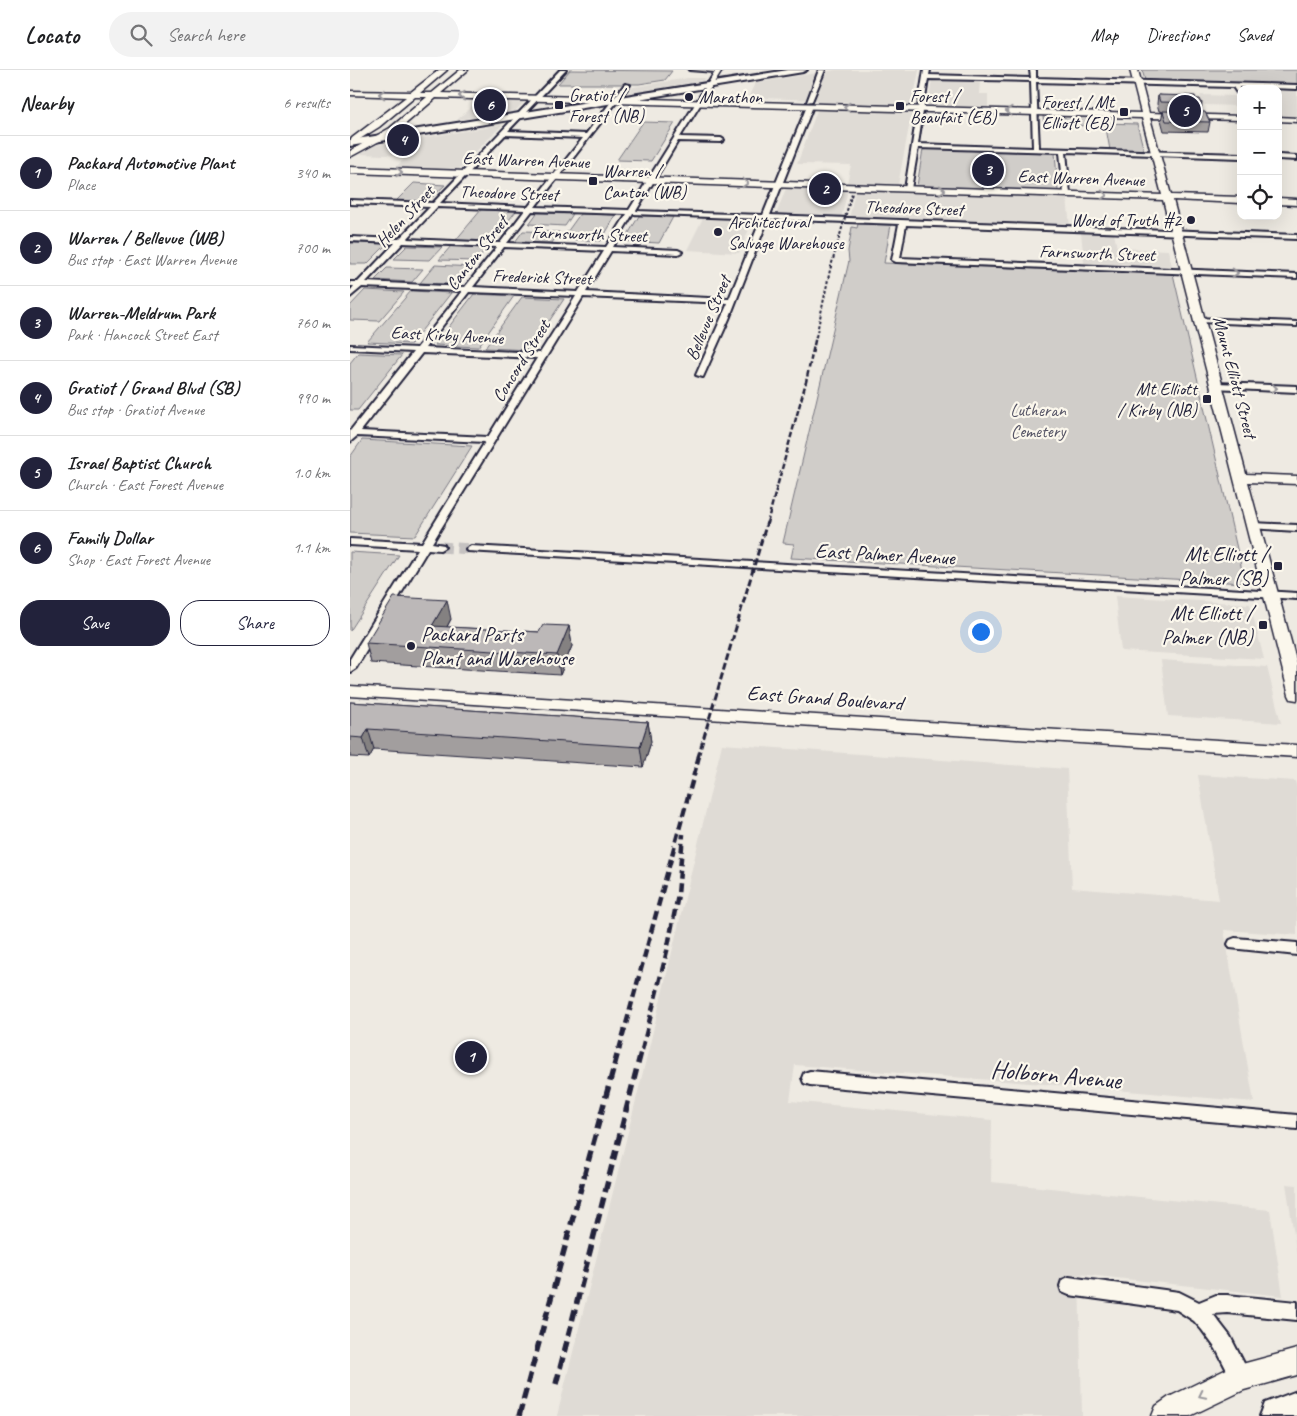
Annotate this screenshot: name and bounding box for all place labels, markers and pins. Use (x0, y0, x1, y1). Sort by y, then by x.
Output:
place label: Gratiot / Forest (NB) (569, 84, 645, 127)
place label: Forest / Beaufait (EB) (910, 85, 998, 128)
pin: 6 (474, 86, 506, 124)
place label: Marathon (699, 86, 763, 108)
marker: Marathon (683, 91, 695, 103)
place label: Forest / Mt Elliott (EB) (1041, 91, 1116, 134)
pin: 5 (1169, 92, 1201, 130)
marker: Gratiot / Forest (NB) (553, 99, 565, 111)
marker: Forest / Beaufait (EB) (894, 100, 906, 112)
marker: Forest / Mt Elliott (EB) (1118, 106, 1130, 118)
pin: 4 (387, 121, 419, 159)
pin: 3 (972, 151, 1004, 189)
place label: Warren / Canton (WB) (603, 160, 687, 203)
pin: 2 (809, 170, 841, 208)
marker: Warren / Canton (WB) (587, 175, 599, 187)
place label: Word of Truth #2 (1071, 209, 1183, 231)
place label: Architectural Salvage Warehouse (728, 211, 845, 254)
marker: Word of Truth #2 (1185, 214, 1197, 226)
marker: Architectural Salvage Warehouse (712, 226, 724, 238)
place label: Mt Elliott / Kirby (NB) (1118, 378, 1199, 421)
marker: Mt Elliott / Kirby (NB) (1201, 393, 1213, 405)
place label: Mt Elliott / Palmer (SB) (1179, 541, 1272, 591)
marker: Mt Elliott / Palmer (SB) (1272, 560, 1284, 572)
place label: Mt Elliott / Palmer (NB) (1162, 600, 1257, 650)
marker: Mt Elliott / Palmer (NB) (1257, 619, 1269, 631)
place label: Packard Parts Plant and Warehouse (421, 621, 576, 671)
marker: Packard Parts Plant and Warehouse (405, 640, 417, 652)
pin: 1 (455, 1038, 487, 1076)

